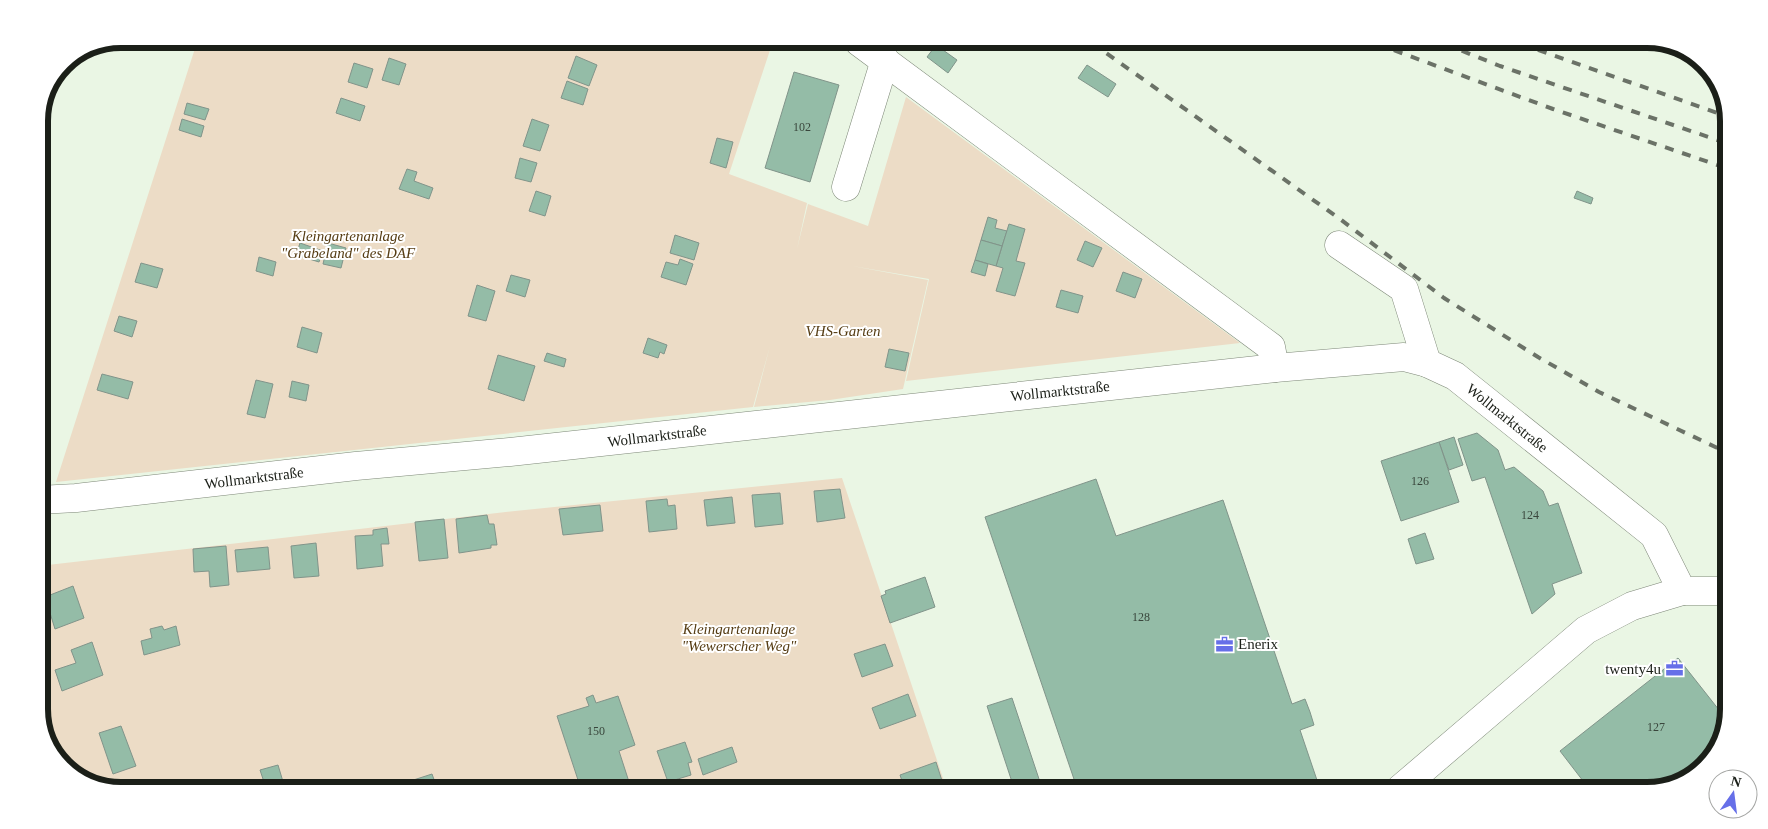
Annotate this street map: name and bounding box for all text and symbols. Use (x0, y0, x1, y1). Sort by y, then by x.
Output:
house number: 102 (793, 120, 811, 134)
park label: Kleingartenanlage "Grabeland" des DAF (281, 228, 416, 261)
park label: VHS-Garten (806, 323, 881, 339)
street label: Wollmarktstraße (1010, 378, 1111, 404)
street label: Wollmarktstraße (1463, 380, 1551, 456)
street label: Wollmarktstraße (607, 422, 708, 450)
street label: Wollmarktstraße (204, 464, 305, 492)
house number: 126 (1411, 474, 1429, 488)
house number: 124 (1521, 508, 1539, 522)
house number: 128 (1132, 610, 1150, 624)
park label: Kleingartenanlage "Wewerscher Weg" (682, 621, 797, 654)
office icon: Enerix (1214, 634, 1234, 654)
place label: Enerix (1238, 636, 1278, 652)
office icon: twenty4u (1665, 659, 1685, 679)
place label: twenty4u (1605, 661, 1661, 677)
house number: 127 (1647, 720, 1665, 734)
house number: 150 (587, 724, 605, 738)
north arrow (1708, 769, 1758, 819)
text: N (1729, 773, 1743, 790)

